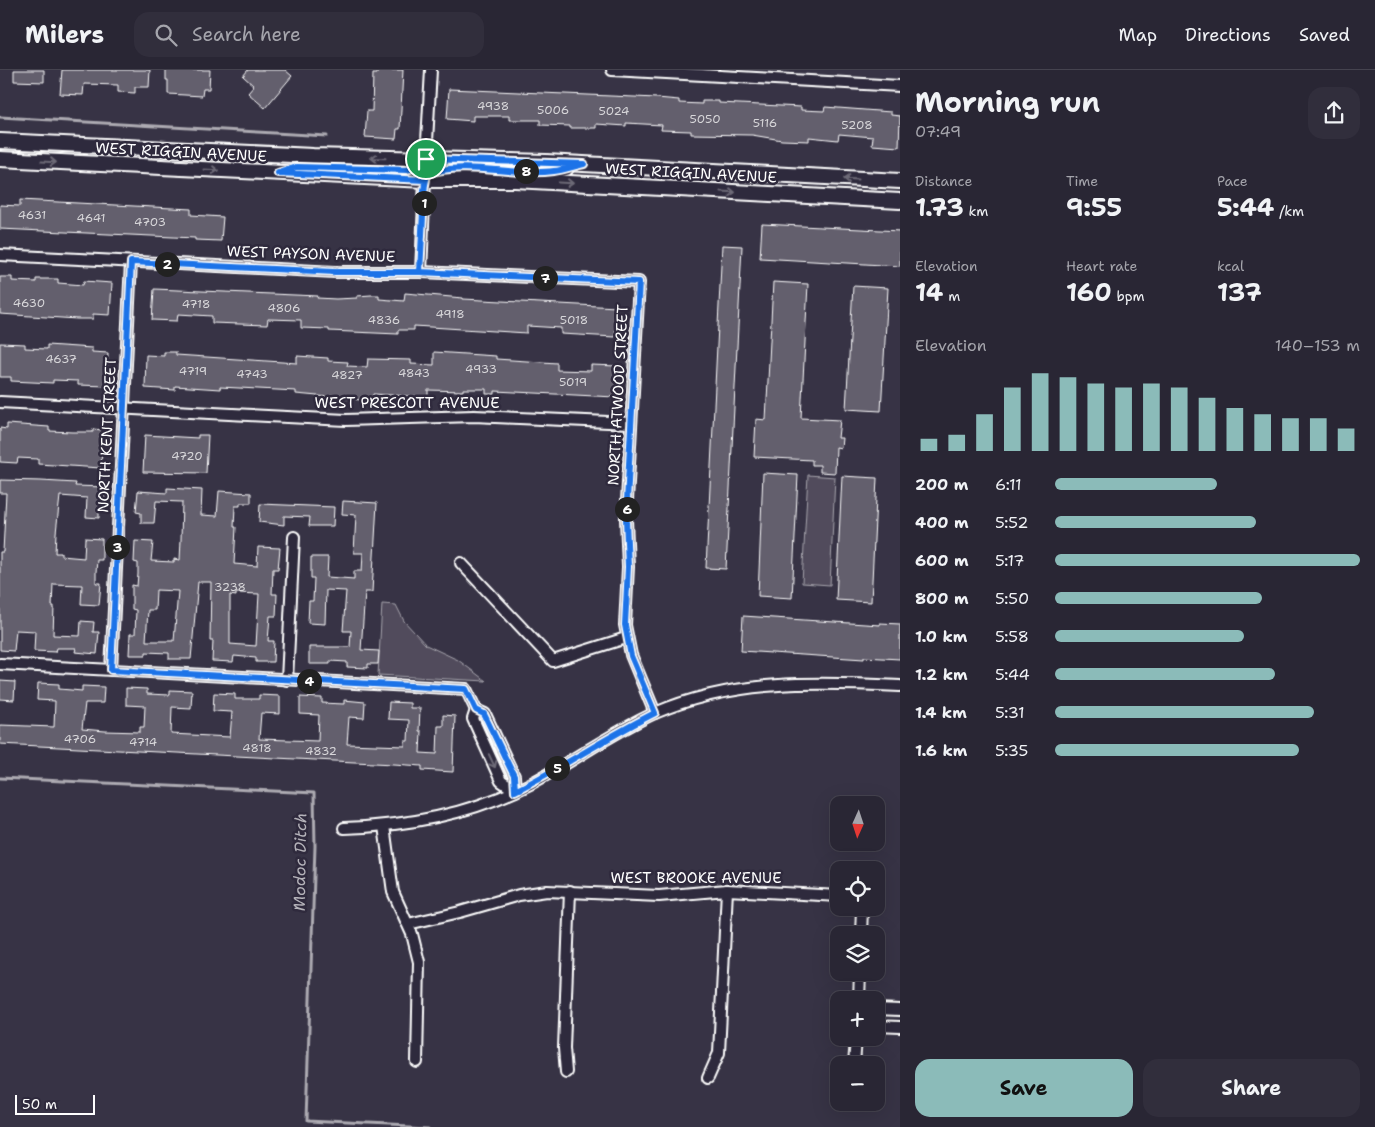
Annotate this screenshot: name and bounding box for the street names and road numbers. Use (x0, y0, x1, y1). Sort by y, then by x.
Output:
street label: WEST RIGGIN AVENUE (95, 138, 267, 166)
street label: WEST RIGGIN AVENUE (605, 159, 777, 187)
street label: WEST PAYSON AVENUE (226, 241, 396, 267)
street label: NORTH ATWOOD STREET (603, 304, 633, 486)
street label: NORTH KENT STREET (93, 357, 121, 513)
street label: WEST PRESCOTT AVENUE (314, 393, 500, 413)
street label: WEST BROOKE AVENUE (610, 868, 782, 888)

